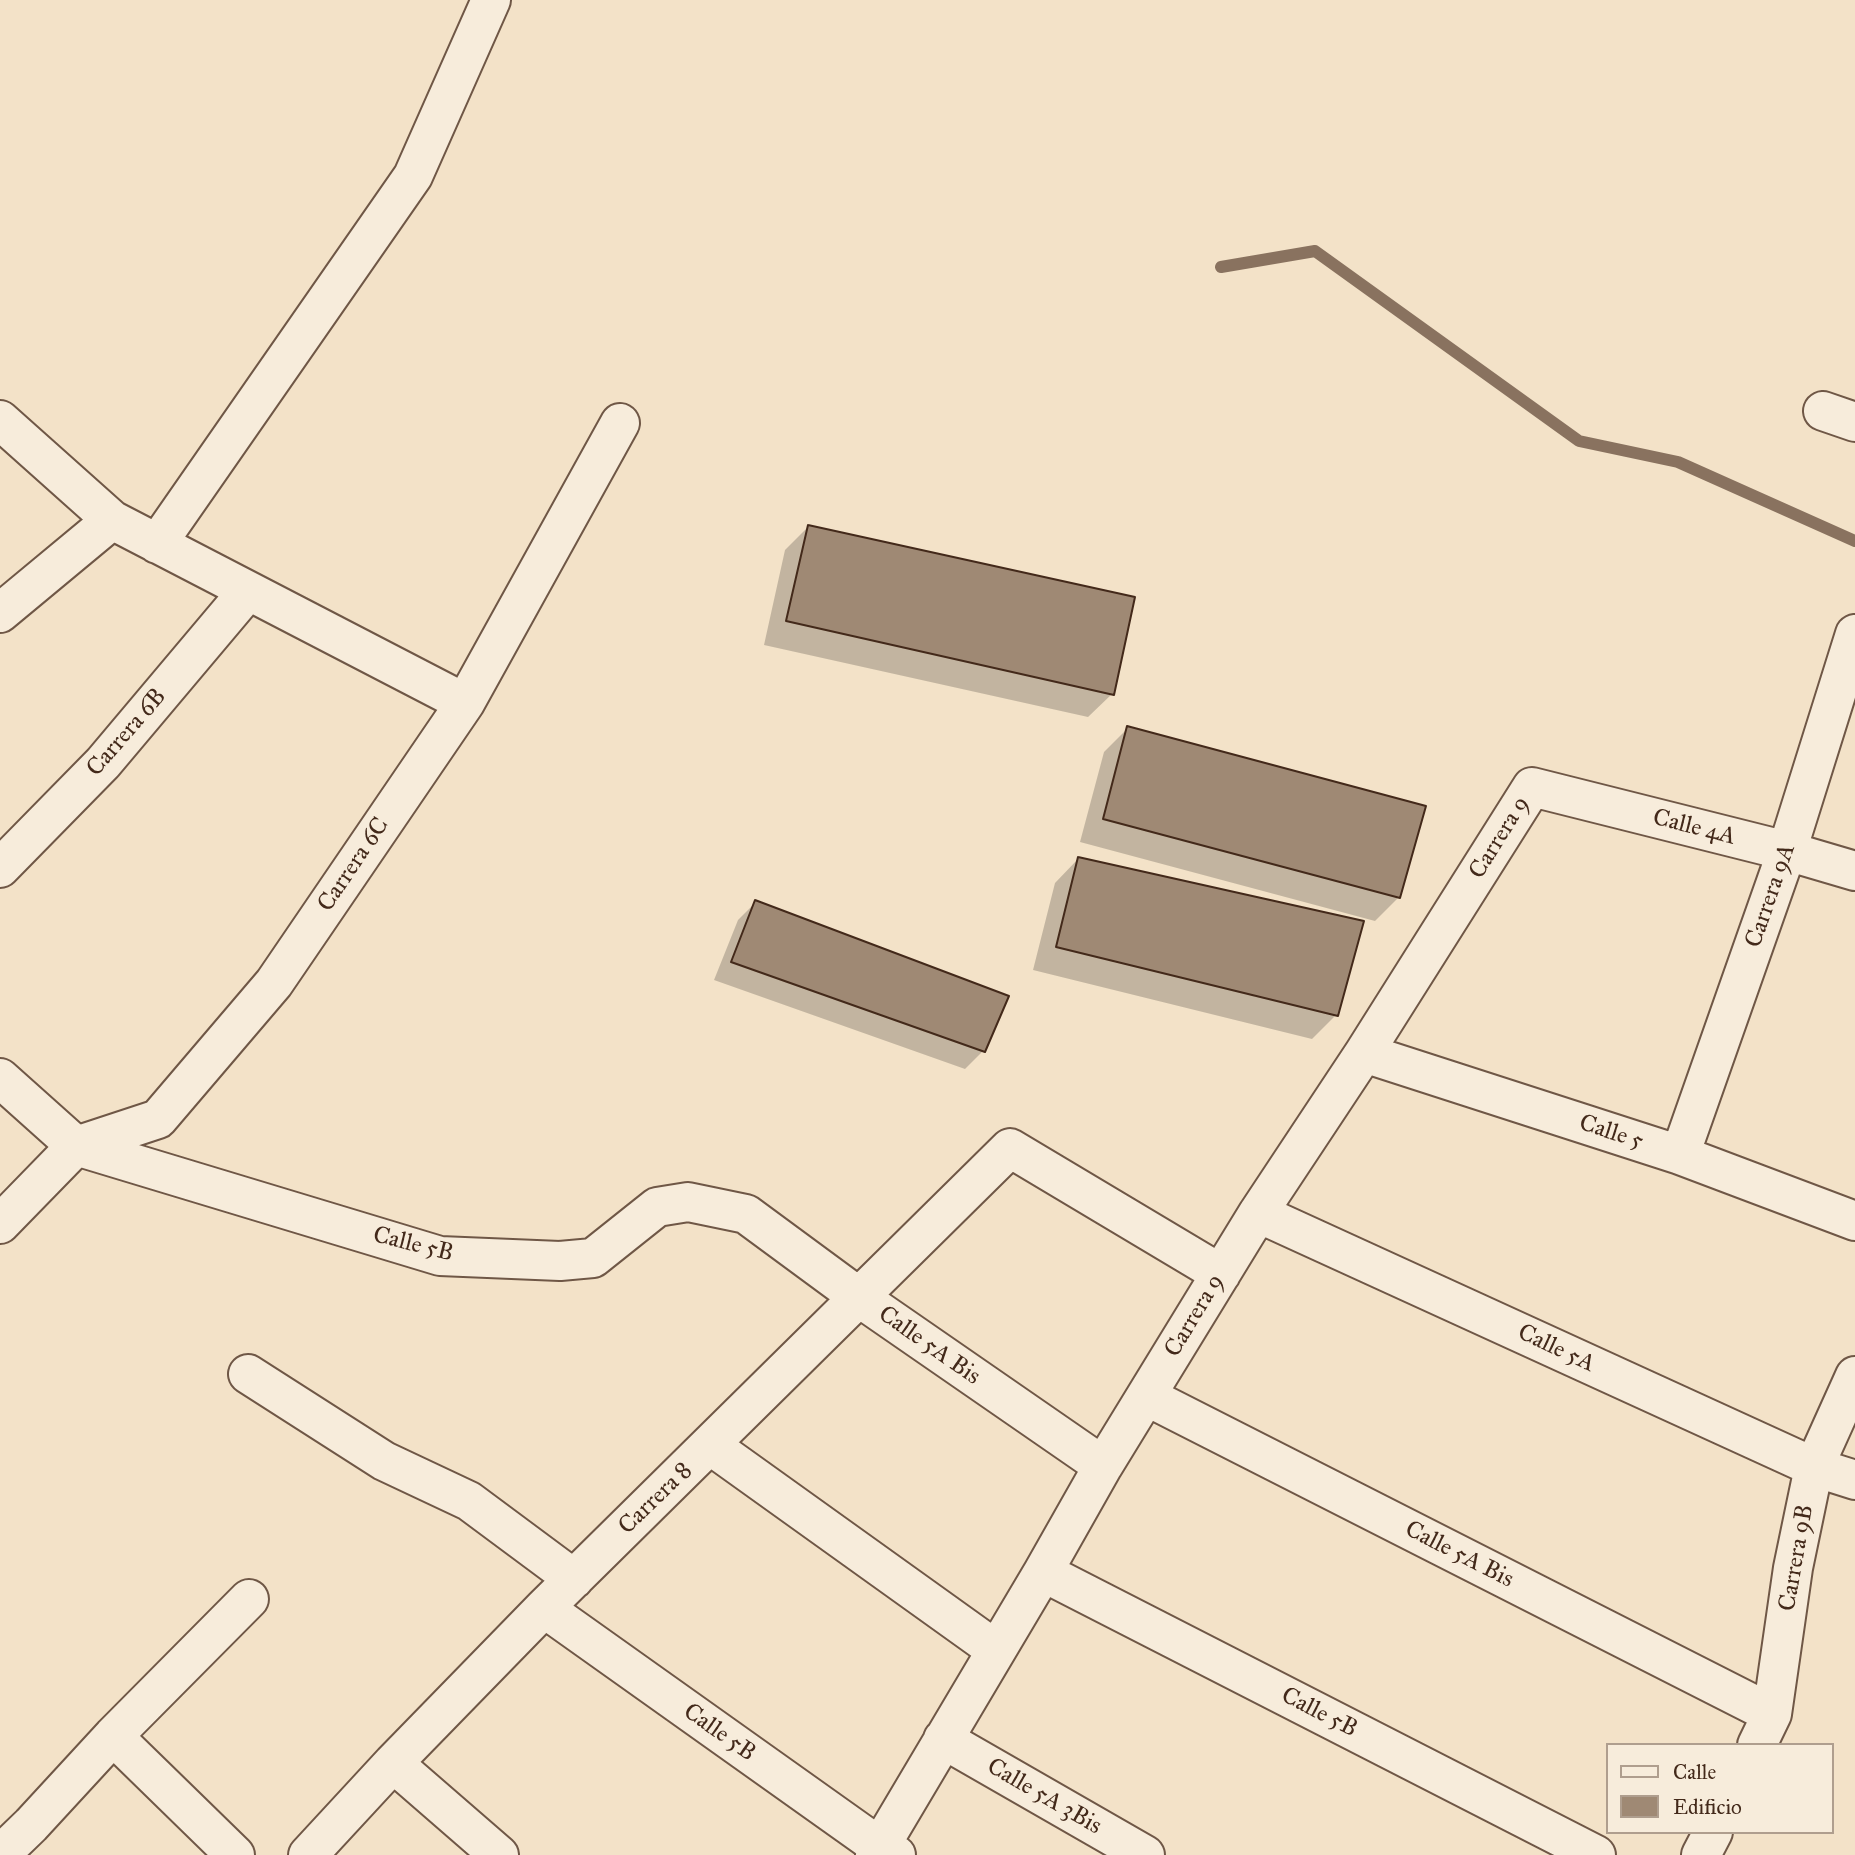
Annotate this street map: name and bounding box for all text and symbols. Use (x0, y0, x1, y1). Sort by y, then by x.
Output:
street label: Carrera 6B (81, 683, 173, 783)
street label: Carrera 9 (1464, 792, 1536, 884)
street label: Calle 4A (1650, 804, 1738, 852)
street label: Carrera 6C (312, 812, 396, 918)
street label: Carrera 9A (1740, 840, 1802, 952)
street label: Calle 5 (1575, 1109, 1647, 1157)
street label: Calle 5B (370, 1221, 456, 1269)
street label: Carrera 9 (1159, 1269, 1231, 1363)
street label: Calle 5A Bis (872, 1300, 986, 1392)
street label: Calle 5A (1513, 1319, 1599, 1379)
street label: Carrera 8 (613, 1457, 699, 1541)
street label: Carrera 9B (1773, 1503, 1821, 1613)
street label: Calle 5A Bis (1400, 1515, 1518, 1595)
street label: Calle 5B (1276, 1682, 1362, 1744)
street label: Calle 5B (677, 1698, 761, 1768)
legend (1606, 1743, 1834, 1834)
street label: Calle 5A 3Bis (981, 1753, 1107, 1841)
text: Calle (1673, 1759, 1716, 1785)
text: Edificio (1673, 1794, 1742, 1820)

